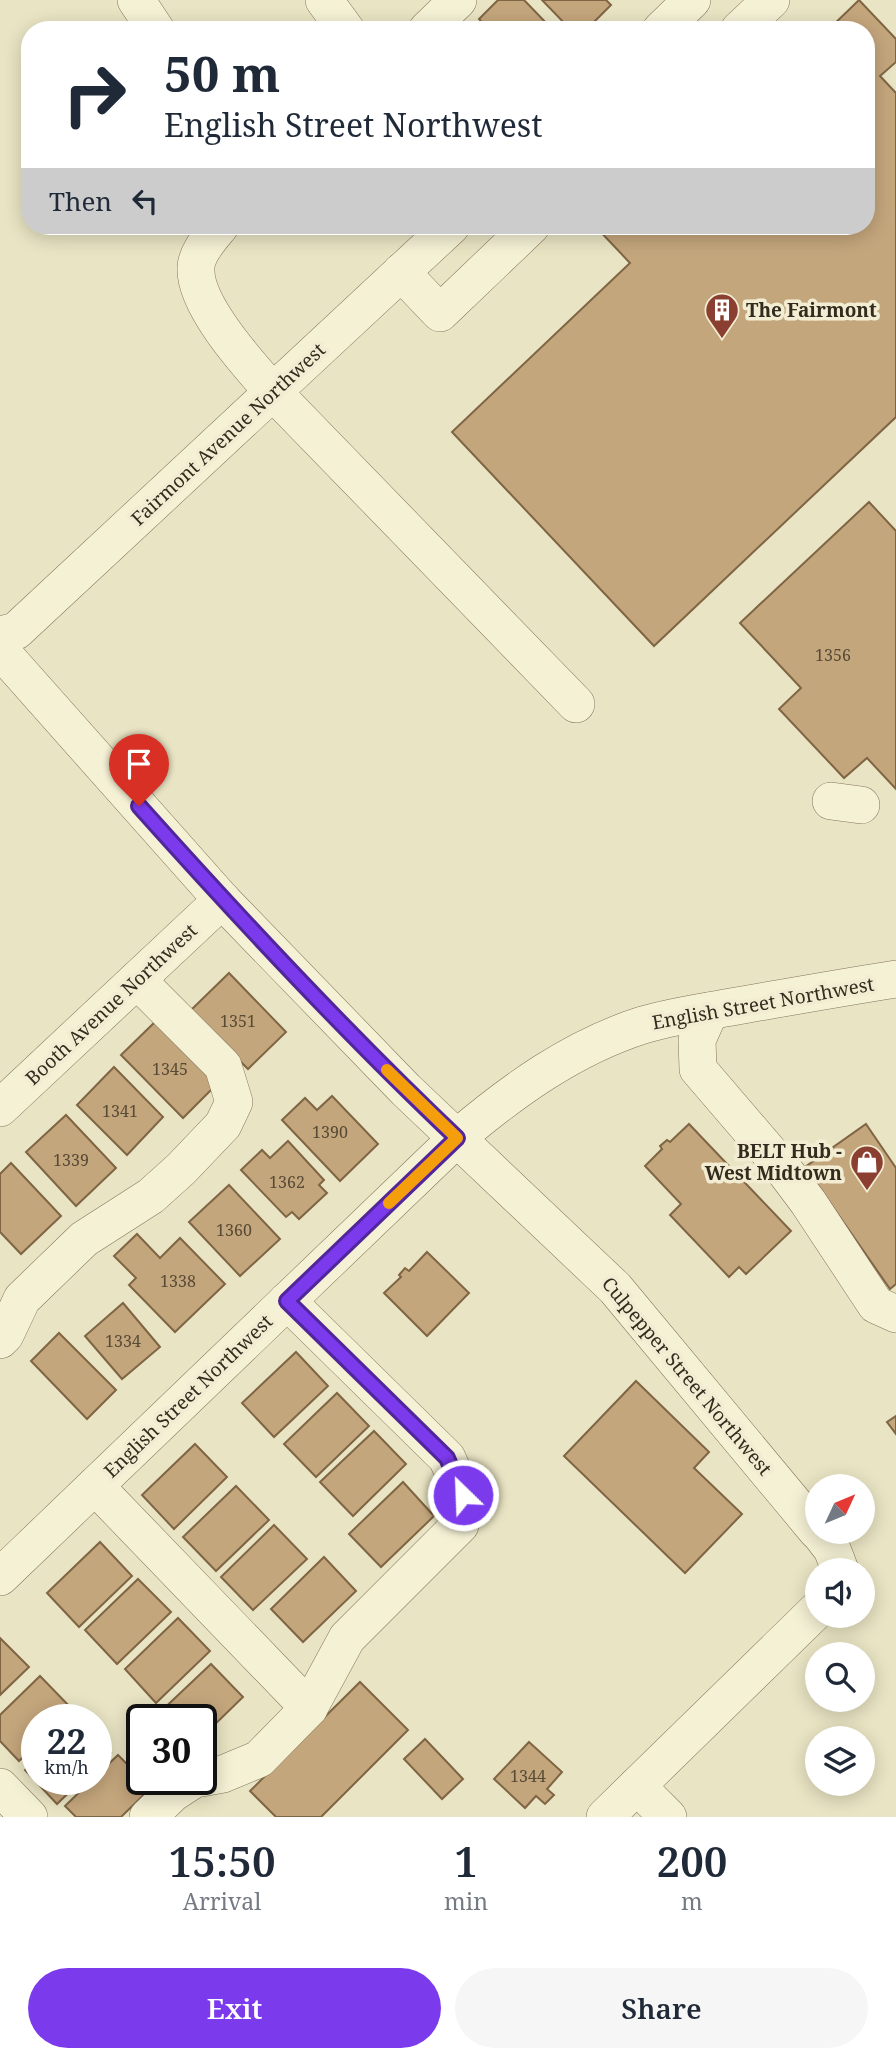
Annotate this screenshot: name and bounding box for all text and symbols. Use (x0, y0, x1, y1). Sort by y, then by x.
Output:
text: 50 m (164, 40, 280, 106)
icon: right (49, 49, 140, 140)
text: English Street Northwest (164, 103, 543, 146)
icon: left (126, 182, 164, 220)
text: Then (49, 183, 112, 219)
building icon: The Fairmont (703, 291, 741, 340)
place label: The Fairmont (746, 297, 877, 323)
street label: Fairmont Avenue Northwest (125, 337, 331, 531)
house number: 1356 (815, 644, 851, 666)
pin (109, 734, 169, 806)
icon: arrive (120, 745, 158, 783)
street label: Booth Avenue Northwest (20, 917, 203, 1091)
street label: English Street Northwest (650, 971, 876, 1035)
house number: 1351 (220, 1010, 256, 1032)
house number: 1345 (152, 1058, 188, 1080)
house number: 1341 (102, 1100, 138, 1122)
house number: 1390 (312, 1121, 348, 1143)
place label: BELT Hub - West Midtown (705, 1138, 842, 1186)
shop icon: BELT Hub - West Midtown (848, 1143, 886, 1192)
house number: 1339 (53, 1149, 89, 1171)
house number: 1362 (269, 1171, 305, 1193)
house number: 1360 (216, 1219, 252, 1241)
house number: 1338 (160, 1270, 196, 1292)
street label: Culpepper Street Northwest (596, 1271, 778, 1481)
street label: English Street Northwest (98, 1308, 278, 1483)
house number: 1334 (105, 1330, 141, 1352)
position arrow (426, 1458, 500, 1532)
north arrow (805, 1474, 875, 1544)
map controls (805, 1474, 875, 1796)
button: sound (805, 1558, 875, 1628)
button: search (805, 1642, 875, 1712)
speed limit sign: 30 (126, 1704, 217, 1795)
text: 22 (47, 1717, 86, 1764)
button: layers (805, 1726, 875, 1796)
text: km/h (44, 1755, 89, 1779)
house number: 1344 (510, 1765, 546, 1787)
text: 15:50 (169, 1832, 276, 1889)
text: 1 (454, 1832, 478, 1889)
text: 200 (657, 1832, 727, 1889)
text: Arrival (183, 1885, 261, 1917)
text: min (444, 1885, 488, 1917)
text: m (681, 1885, 703, 1917)
button: Exit (28, 1968, 441, 2048)
button: Share (455, 1968, 868, 2048)

